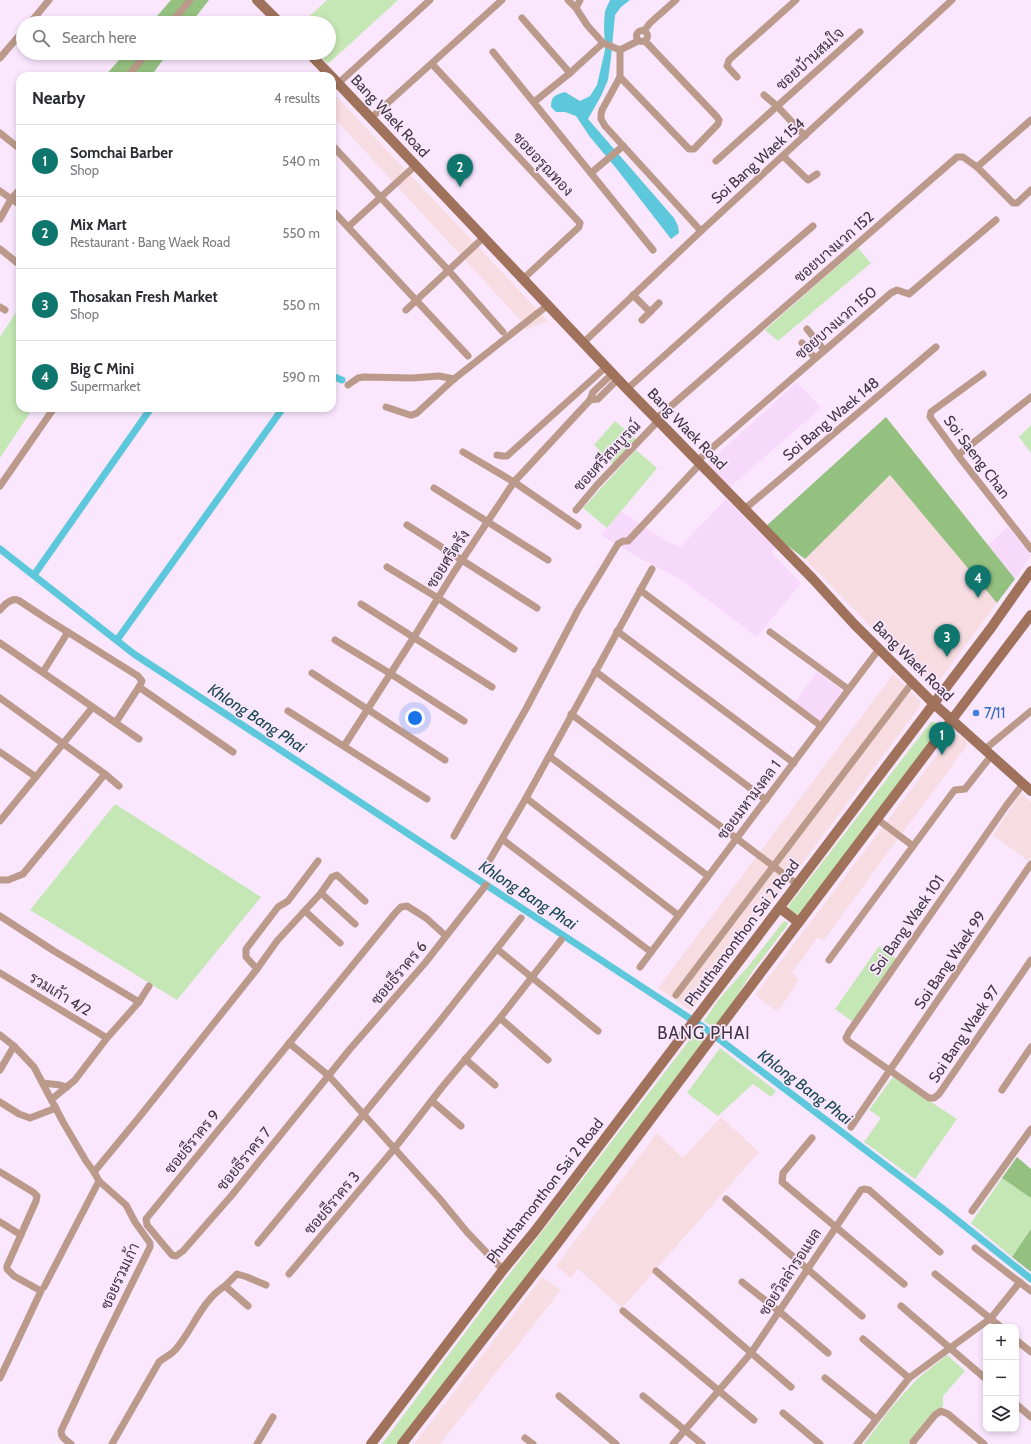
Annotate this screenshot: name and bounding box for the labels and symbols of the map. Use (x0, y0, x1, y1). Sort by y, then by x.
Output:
street label: ซอยบ้านสมใจ (772, 23, 848, 94)
street label: Bang Waek Road (347, 71, 433, 161)
street label: Soi Bang Waek 154 (708, 114, 809, 208)
street label: ซอยอรุณทอง (507, 128, 577, 201)
pin: 2 (447, 154, 473, 187)
street label: ซอยบางแวก 152 (790, 207, 878, 286)
street label: ซอยบางแวก 150 (792, 283, 880, 363)
street label: Soi Bang Waek 148 (779, 373, 883, 465)
street label: Bang Waek Road (644, 384, 730, 474)
street label: Soi Saeng Chan (940, 412, 1014, 502)
street label: ซอยศรีสมบูรณ์ (569, 416, 645, 496)
street label: ซอยศรีตรัง (422, 526, 474, 592)
pin: 4 (965, 565, 991, 598)
street label: Bang Waek Road (869, 617, 957, 705)
pin: 3 (934, 624, 960, 657)
water label: Khlong Bang Phai (205, 679, 310, 757)
place label: 7/11 (984, 704, 1005, 722)
your location (405, 708, 425, 728)
marker: 7/11 (971, 708, 981, 718)
pin: 1 (929, 722, 955, 755)
street label: ซอยมหามงคล 1 (713, 757, 785, 843)
water label: Khlong Bang Phai (476, 856, 581, 934)
street label: Phutthamonthon Sai 2 Road (681, 856, 803, 1010)
street label: Soi Bang Waek 101 (866, 872, 948, 978)
street label: Soi Bang Waek 99 (911, 907, 989, 1013)
street label: ซอยธีราคร 6 (366, 937, 431, 1008)
street label: รวมเก้า 4/2 (26, 968, 95, 1020)
street label: Soi Bang Waek 97 (925, 982, 1003, 1086)
district label: BANG PHAI (657, 1023, 751, 1043)
water label: Khlong Bang Phai (754, 1045, 856, 1129)
street label: ซอยธีราคร 9 (160, 1106, 223, 1178)
street label: Phutthamonthon Sai 2 Road (483, 1115, 607, 1267)
street label: ซอยธีราคร 7 (212, 1123, 275, 1194)
street label: ซอยธีราคร 3 (300, 1167, 364, 1238)
street label: ซอยวิลล่ารอแยล (754, 1224, 825, 1319)
street label: ซอยรวมเก้า (96, 1239, 143, 1312)

